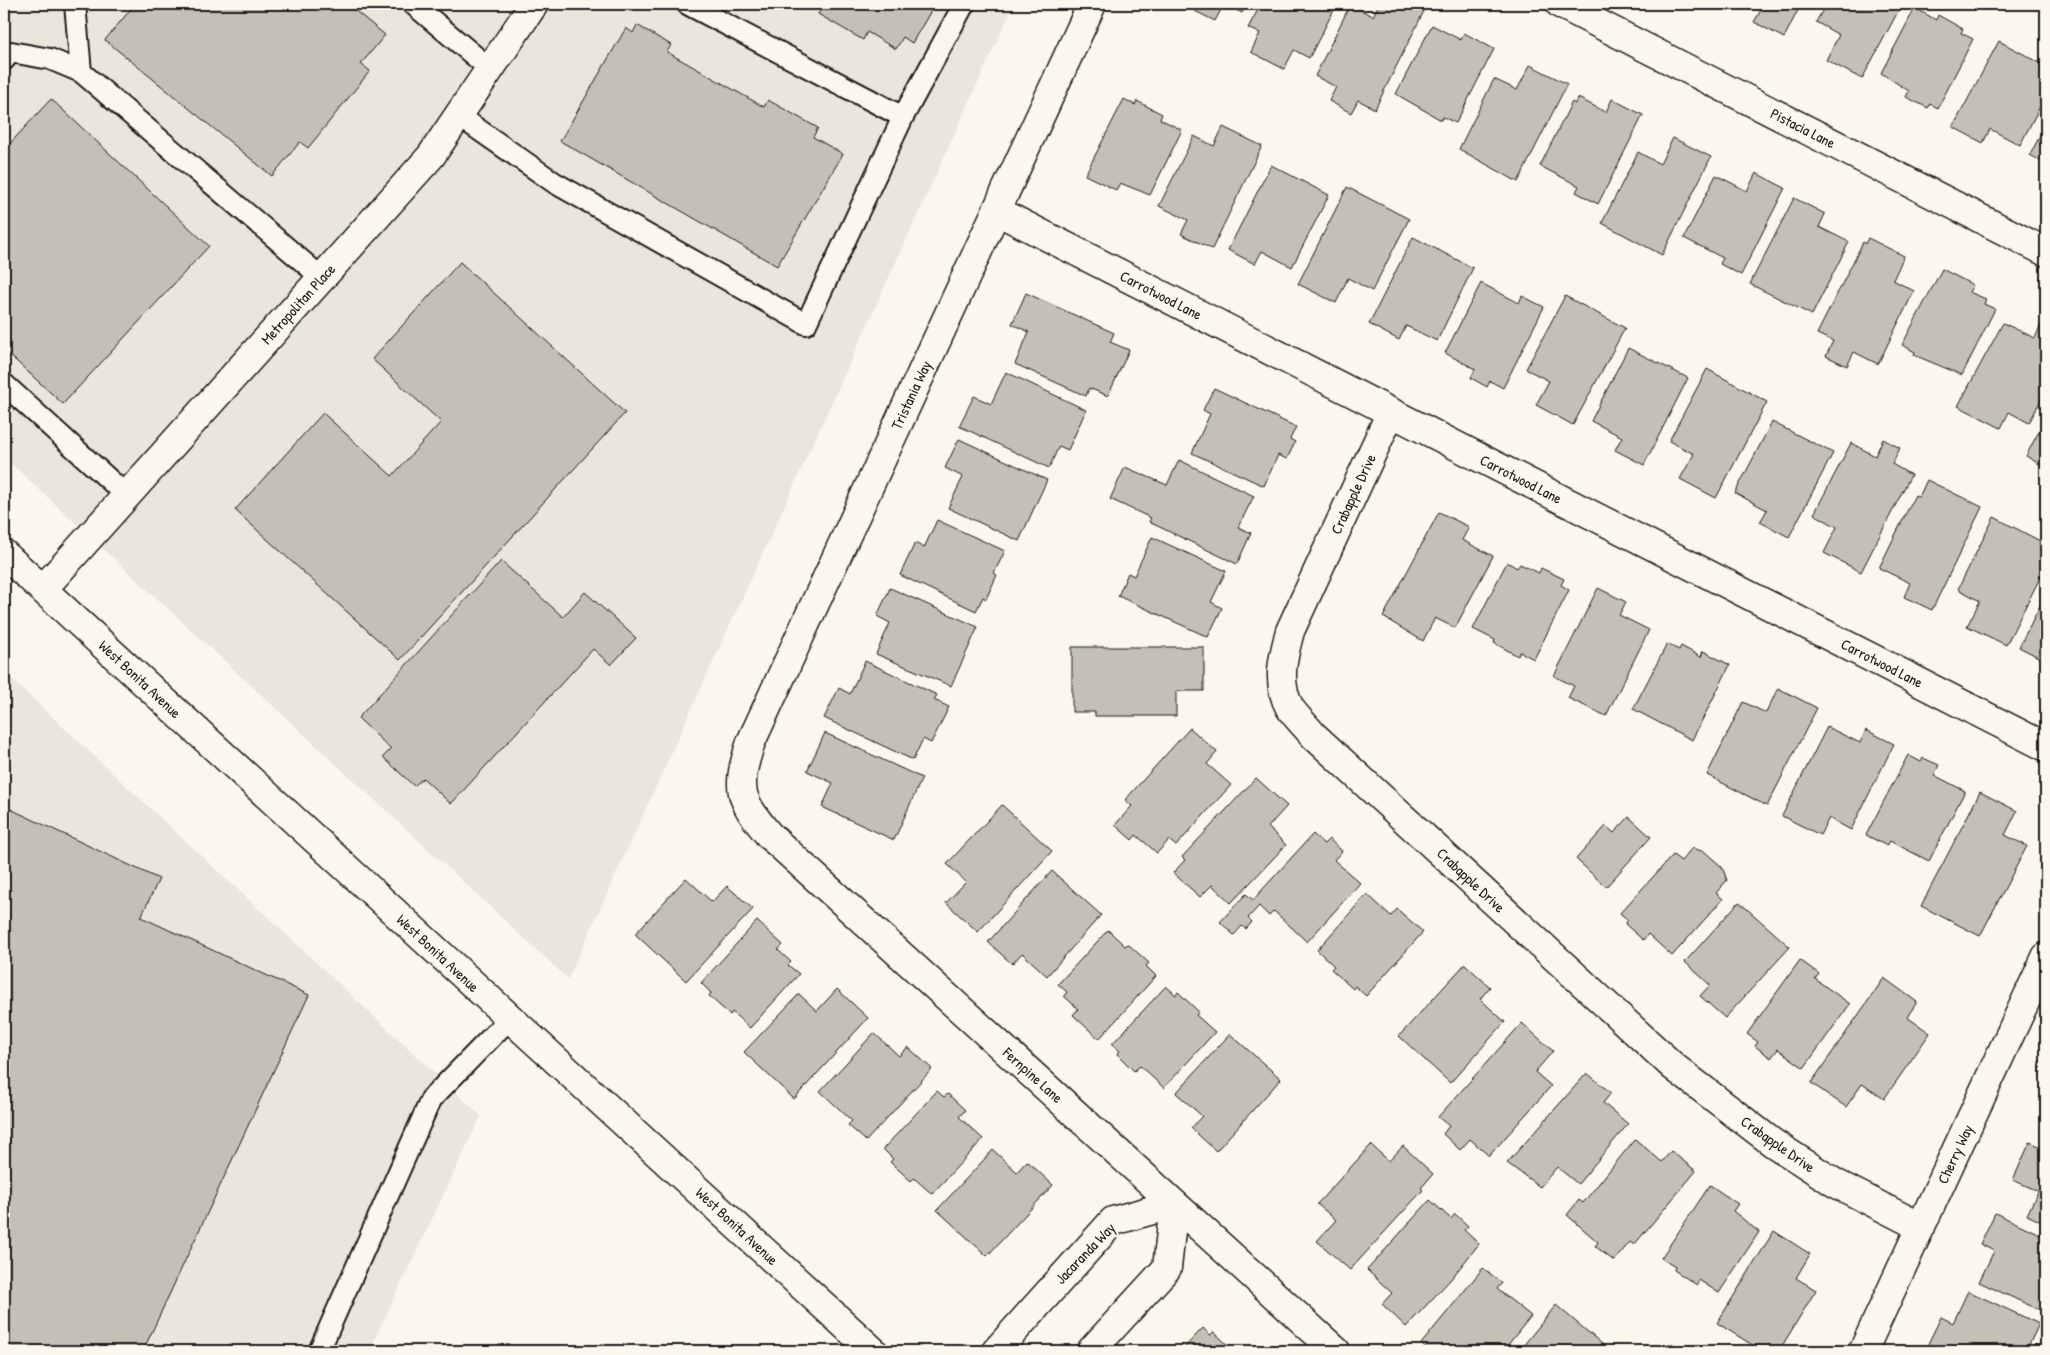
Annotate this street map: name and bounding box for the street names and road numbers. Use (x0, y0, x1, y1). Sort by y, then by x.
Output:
street label: Pistacia Lane (1767, 103, 1839, 153)
street label: Metropolitan Place (256, 259, 340, 349)
street label: Carrotwood Lane (1116, 265, 1206, 325)
street label: Tristania Way (886, 357, 936, 433)
street label: Carrotwood Lane (1476, 449, 1566, 509)
street label: Crabapple Drive (1325, 450, 1381, 538)
street label: Carrotwood Lane (1837, 633, 1927, 693)
street label: West Bonita Avenue (94, 635, 186, 723)
street label: Crabapple Drive (1432, 843, 1510, 917)
street label: West Bonita Avenue (392, 909, 484, 997)
street label: Fernpine Lane (998, 1042, 1068, 1108)
street label: Crabapple Drive (1737, 1111, 1819, 1177)
street label: Cherry Way (1932, 1121, 1978, 1187)
street label: West Bonita Avenue (691, 1182, 783, 1270)
street label: Jacaranda Way (1050, 1218, 1120, 1288)

